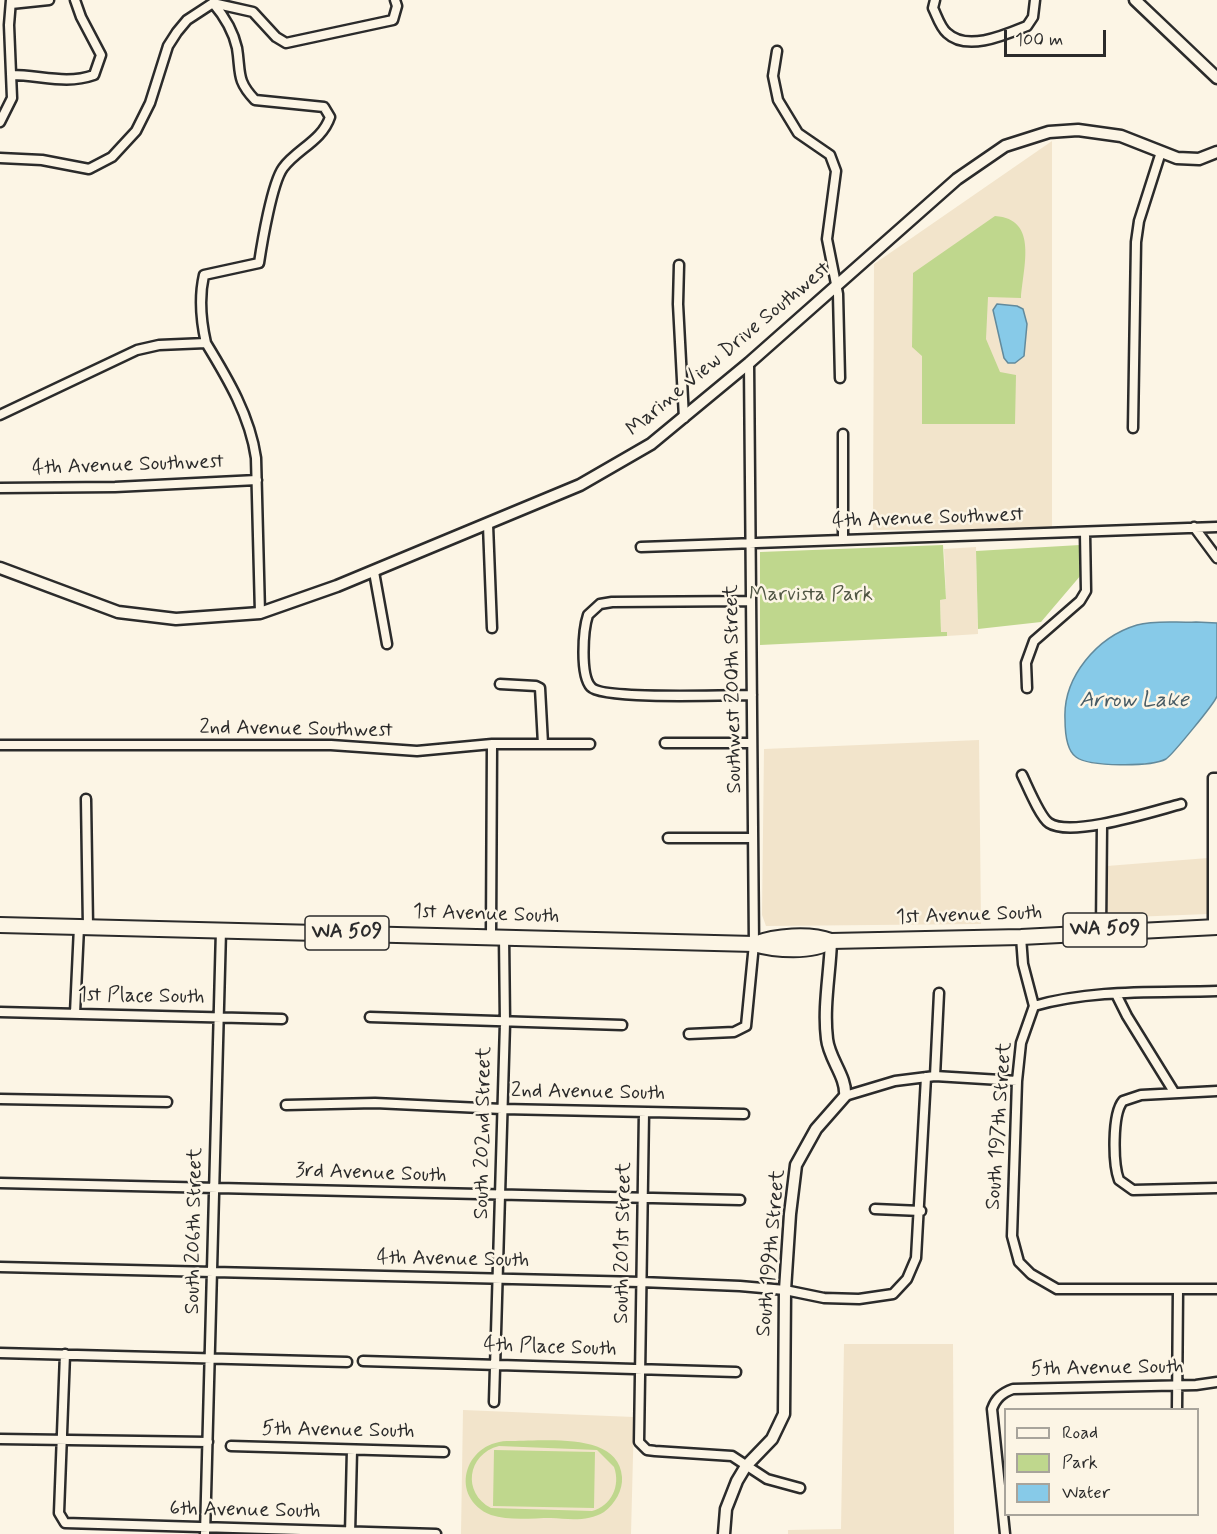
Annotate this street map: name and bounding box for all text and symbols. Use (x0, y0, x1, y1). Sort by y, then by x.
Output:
scale bar (1007, 18, 1109, 56)
text: 100 m (1015, 28, 1063, 52)
street label: Marine View Drive Southwest (622, 257, 836, 443)
street label: 4th Avenue Southwest (32, 450, 224, 482)
street label: 4th Avenue Southwest (832, 503, 1024, 535)
park label: Marvista Park (749, 583, 873, 609)
street label: Southwest 200th Street (720, 584, 748, 794)
water label: Arrow Lake (1079, 688, 1189, 714)
street label: 2nd Avenue Southwest (199, 716, 393, 744)
street label: 1st Avenue South (412, 900, 560, 930)
street label: 1st Avenue South (895, 901, 1043, 931)
road number: WA 509 (1063, 913, 1147, 947)
road number: WA 509 (305, 916, 389, 950)
street label: 1st Place South (77, 983, 205, 1011)
street label: South 197th Street (982, 1041, 1018, 1211)
street label: South 202nd Street (470, 1046, 498, 1220)
street label: 2nd Avenue South (511, 1079, 665, 1107)
street label: South 206th Street (181, 1147, 209, 1315)
street label: 3rd Avenue South (295, 1159, 447, 1189)
street label: South 201st Street (610, 1162, 638, 1324)
street label: South 199th Street (752, 1168, 792, 1338)
street label: 4th Avenue South (376, 1246, 530, 1274)
street label: 4th Place South (483, 1333, 617, 1363)
street label: 5th Avenue South (1030, 1355, 1184, 1383)
legend (1004, 1408, 1199, 1516)
street label: 5th Avenue South (261, 1417, 415, 1445)
text: Road (1062, 1421, 1098, 1445)
text: Park (1062, 1451, 1098, 1475)
text: Water (1062, 1481, 1110, 1505)
street label: 6th Avenue South (169, 1497, 321, 1525)

